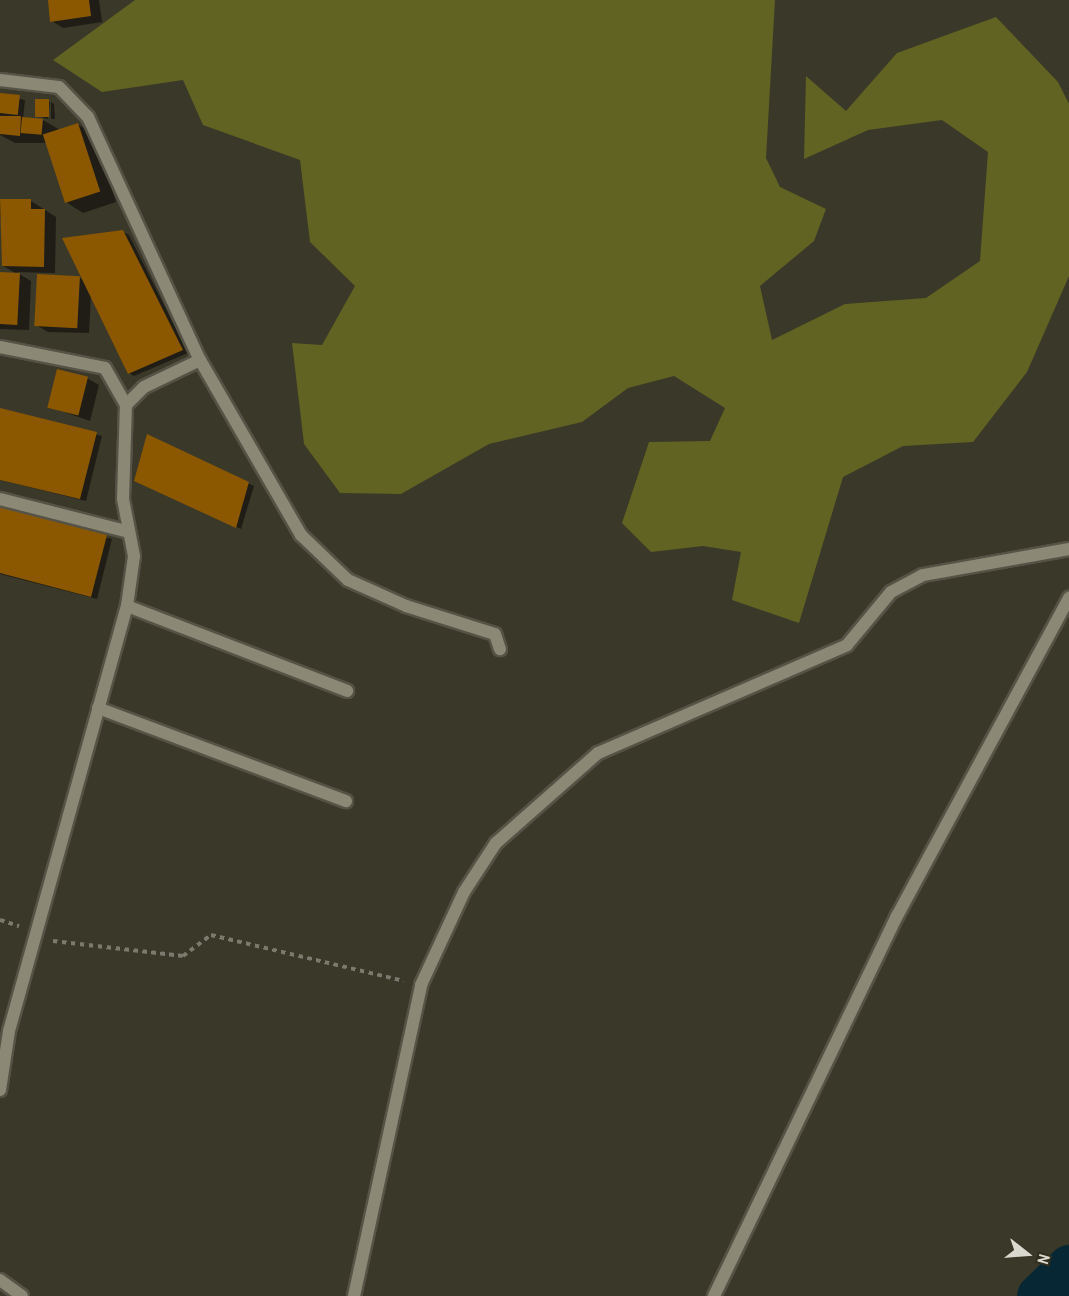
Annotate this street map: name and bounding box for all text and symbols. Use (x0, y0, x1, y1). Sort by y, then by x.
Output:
north arrow (997, 1224, 1057, 1284)
text: N (1032, 1252, 1056, 1267)

